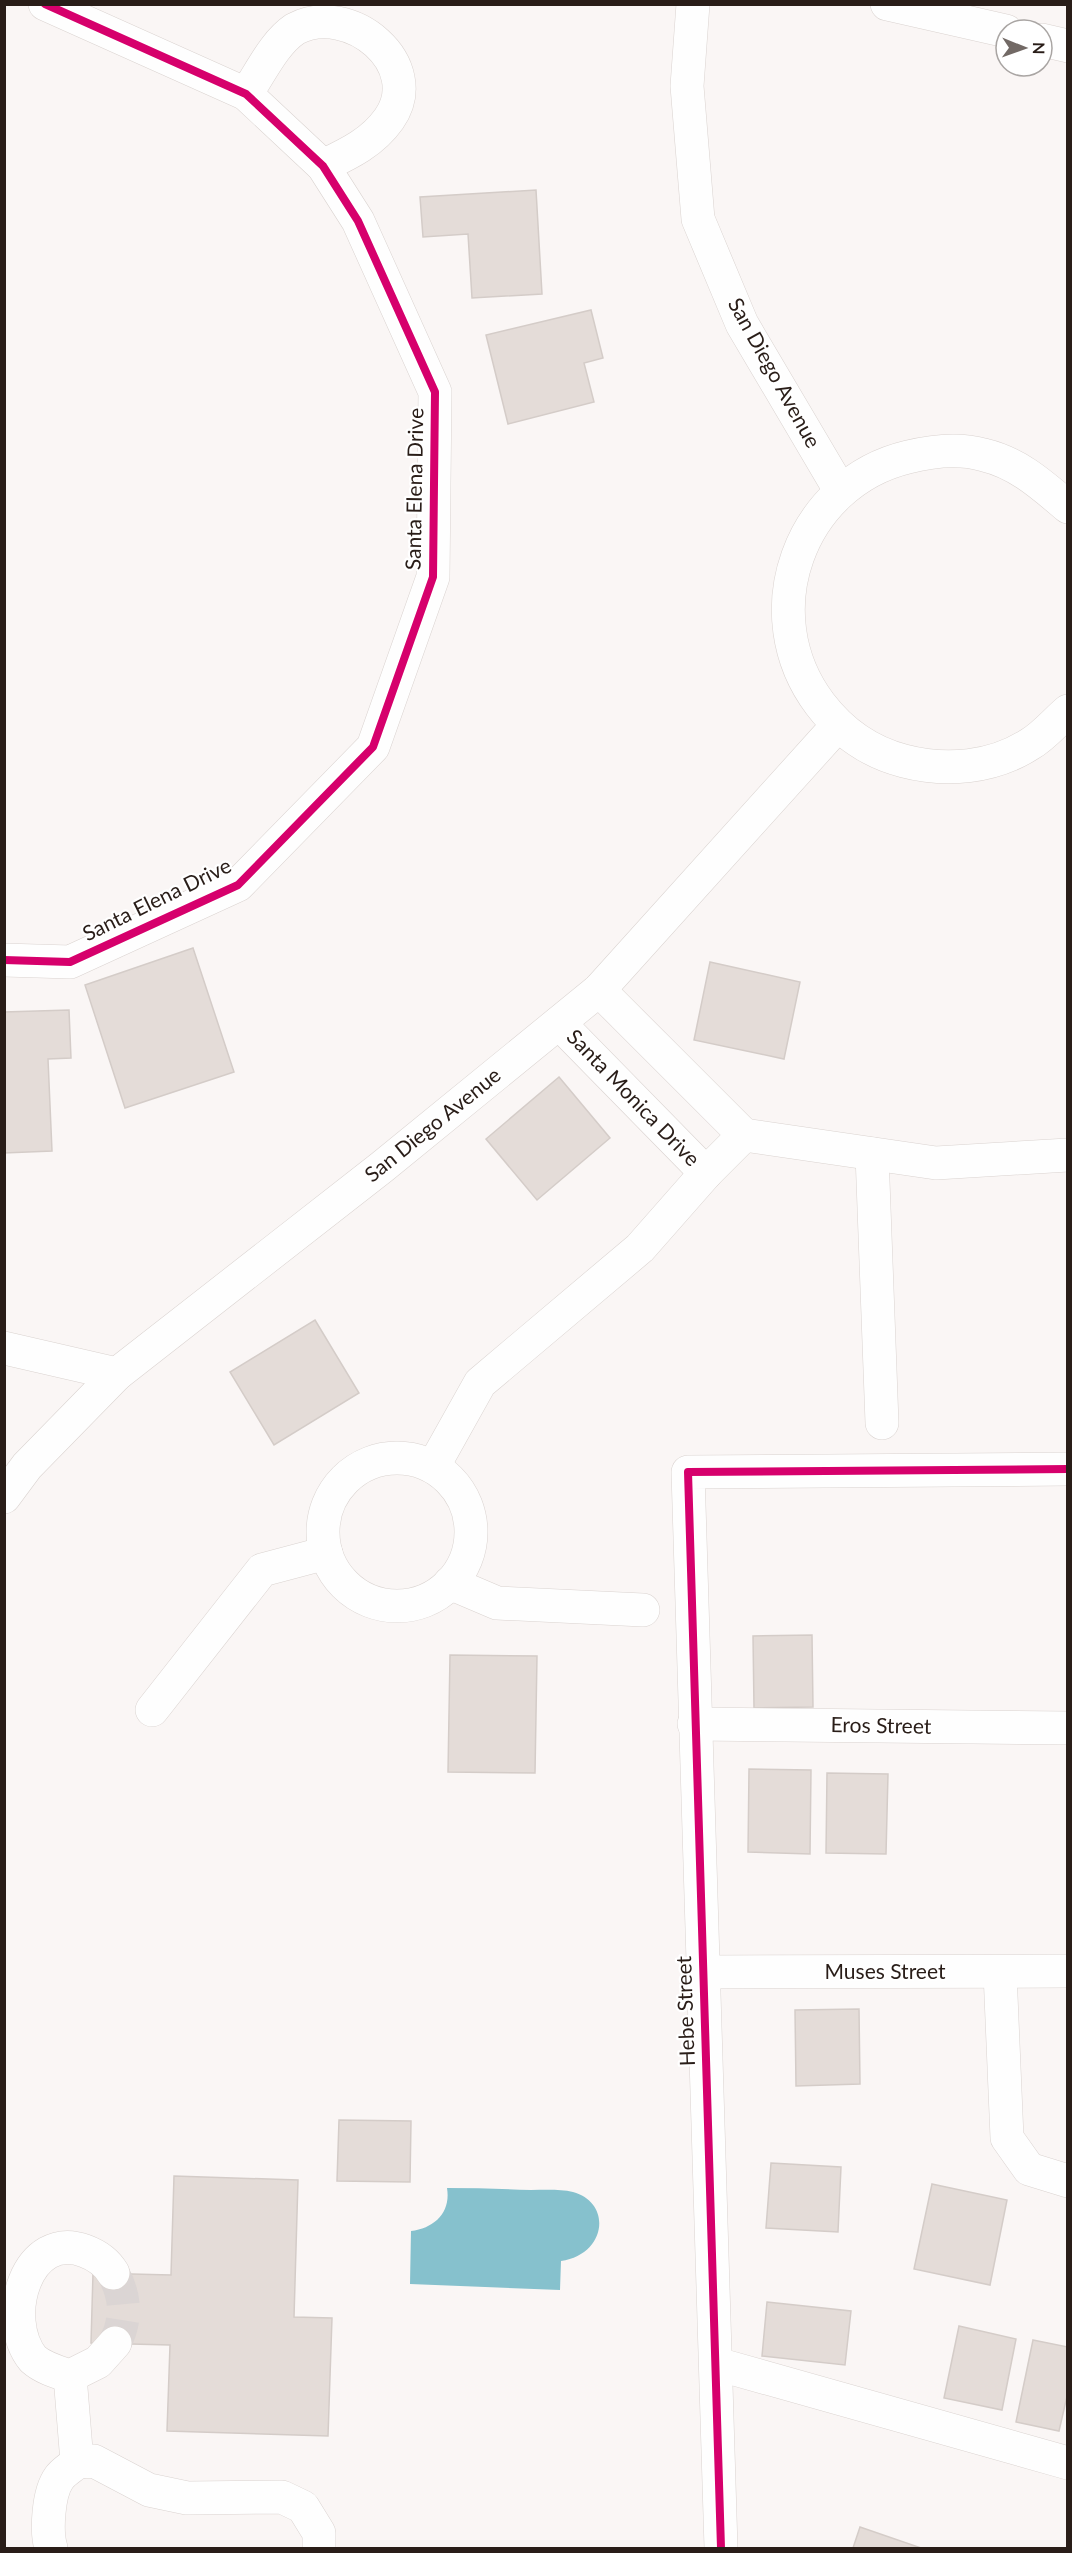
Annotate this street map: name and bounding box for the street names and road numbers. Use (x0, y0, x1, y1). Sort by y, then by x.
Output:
street label: San Diego Avenue (724, 293, 827, 452)
street label: Santa Elena Drive (400, 408, 427, 570)
street label: Santa Elena Drive (78, 852, 235, 945)
street label: Santa Monica Drive (562, 1023, 706, 1171)
street label: San Diego Avenue (359, 1061, 505, 1186)
street label: Eros Street (830, 1711, 932, 1738)
street label: Hebe Street (670, 1955, 699, 2067)
street label: Muses Street (825, 1958, 946, 1983)

